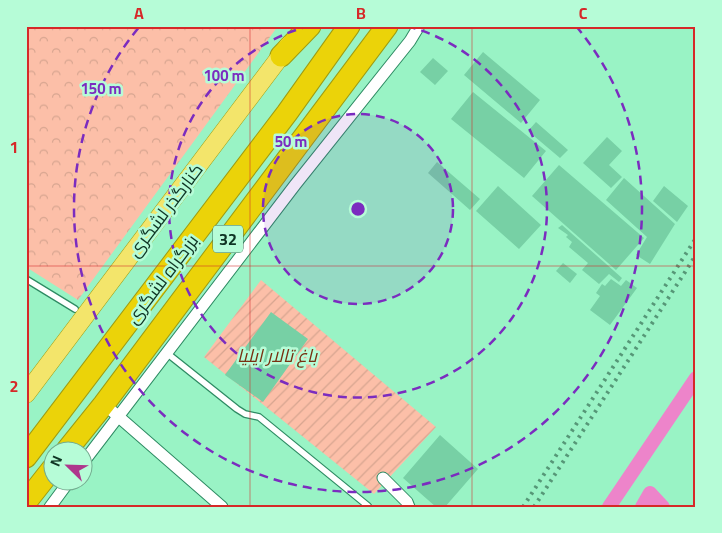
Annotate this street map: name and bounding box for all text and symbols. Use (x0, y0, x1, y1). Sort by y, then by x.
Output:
text: A (134, 0, 144, 28)
text: B (356, 0, 366, 28)
text: C (579, 0, 588, 28)
text: 100 m (204, 61, 244, 90)
text: 150 m (81, 74, 121, 103)
text: 50 m (275, 127, 307, 156)
text: 1 (10, 132, 18, 162)
street label: کنارگذر لشگری (118, 155, 212, 265)
centre of rings (349, 200, 367, 218)
road number: 32 (213, 225, 243, 252)
street label: بزرگراه لشگری (117, 227, 207, 331)
park label: باغ تالار ایلیا (237, 339, 318, 372)
text: 2 (10, 371, 18, 401)
north arrow (42, 440, 92, 490)
text: N (42, 451, 70, 470)

